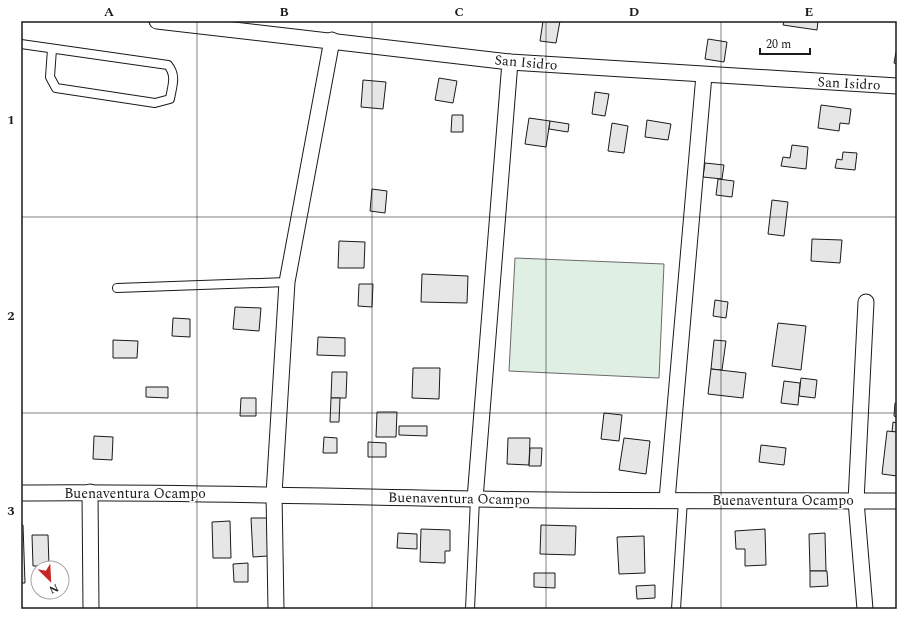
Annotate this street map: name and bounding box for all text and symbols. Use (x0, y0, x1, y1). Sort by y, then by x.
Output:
text: A (104, 2, 114, 22)
text: B (279, 2, 289, 22)
text: C (454, 2, 464, 22)
text: D (629, 2, 639, 22)
text: E (805, 2, 814, 22)
scale bar (760, 30, 810, 56)
text: 20 m (766, 35, 791, 54)
street label: San Isidro (494, 49, 558, 76)
street label: San Isidro (817, 71, 881, 96)
text: 1 (7, 110, 15, 130)
text: 2 (7, 306, 15, 326)
street label: Buenaventura Ocampo (64, 483, 206, 504)
street label: Buenaventura Ocampo (388, 487, 530, 510)
street label: Buenaventura Ocampo (712, 490, 854, 511)
text: 3 (7, 501, 15, 521)
north arrow (30, 560, 70, 600)
text: N (46, 579, 61, 598)

